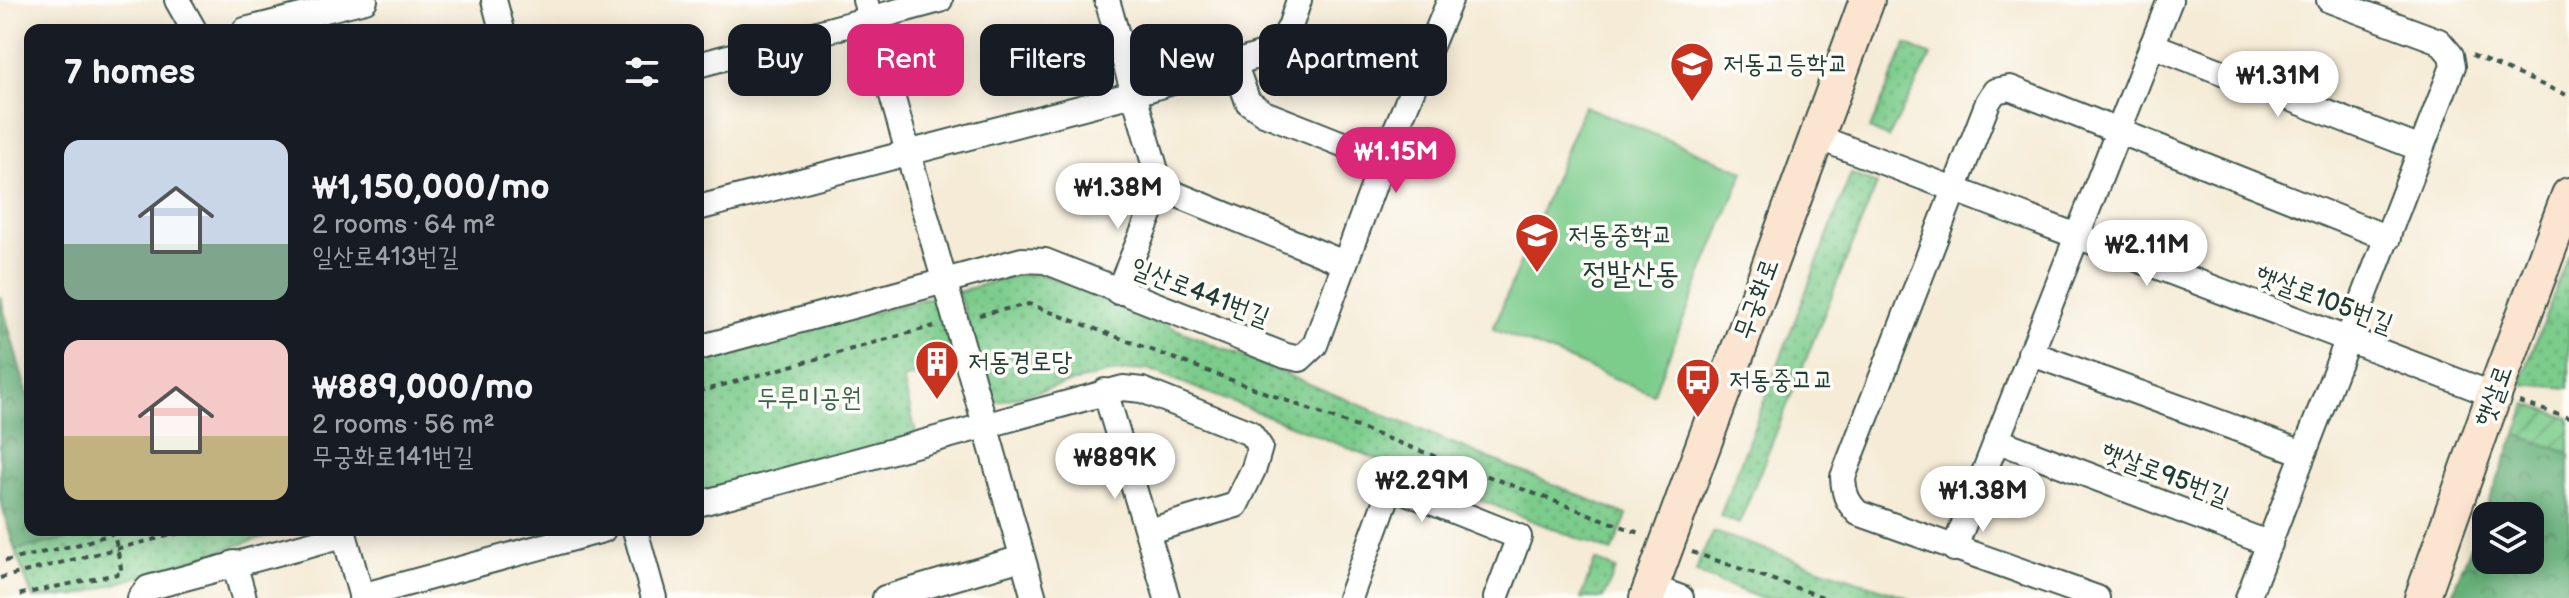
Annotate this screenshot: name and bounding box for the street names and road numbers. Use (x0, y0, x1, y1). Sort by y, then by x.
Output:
street label: 일산로441번길 (1126, 252, 1274, 334)
street label: 무궁화로 (1728, 254, 1786, 344)
street label: 햇살로105번길 (2251, 260, 2397, 340)
street label: 햇살로 (2469, 361, 2519, 431)
street label: 햇살로95번길 (2097, 436, 2233, 514)

